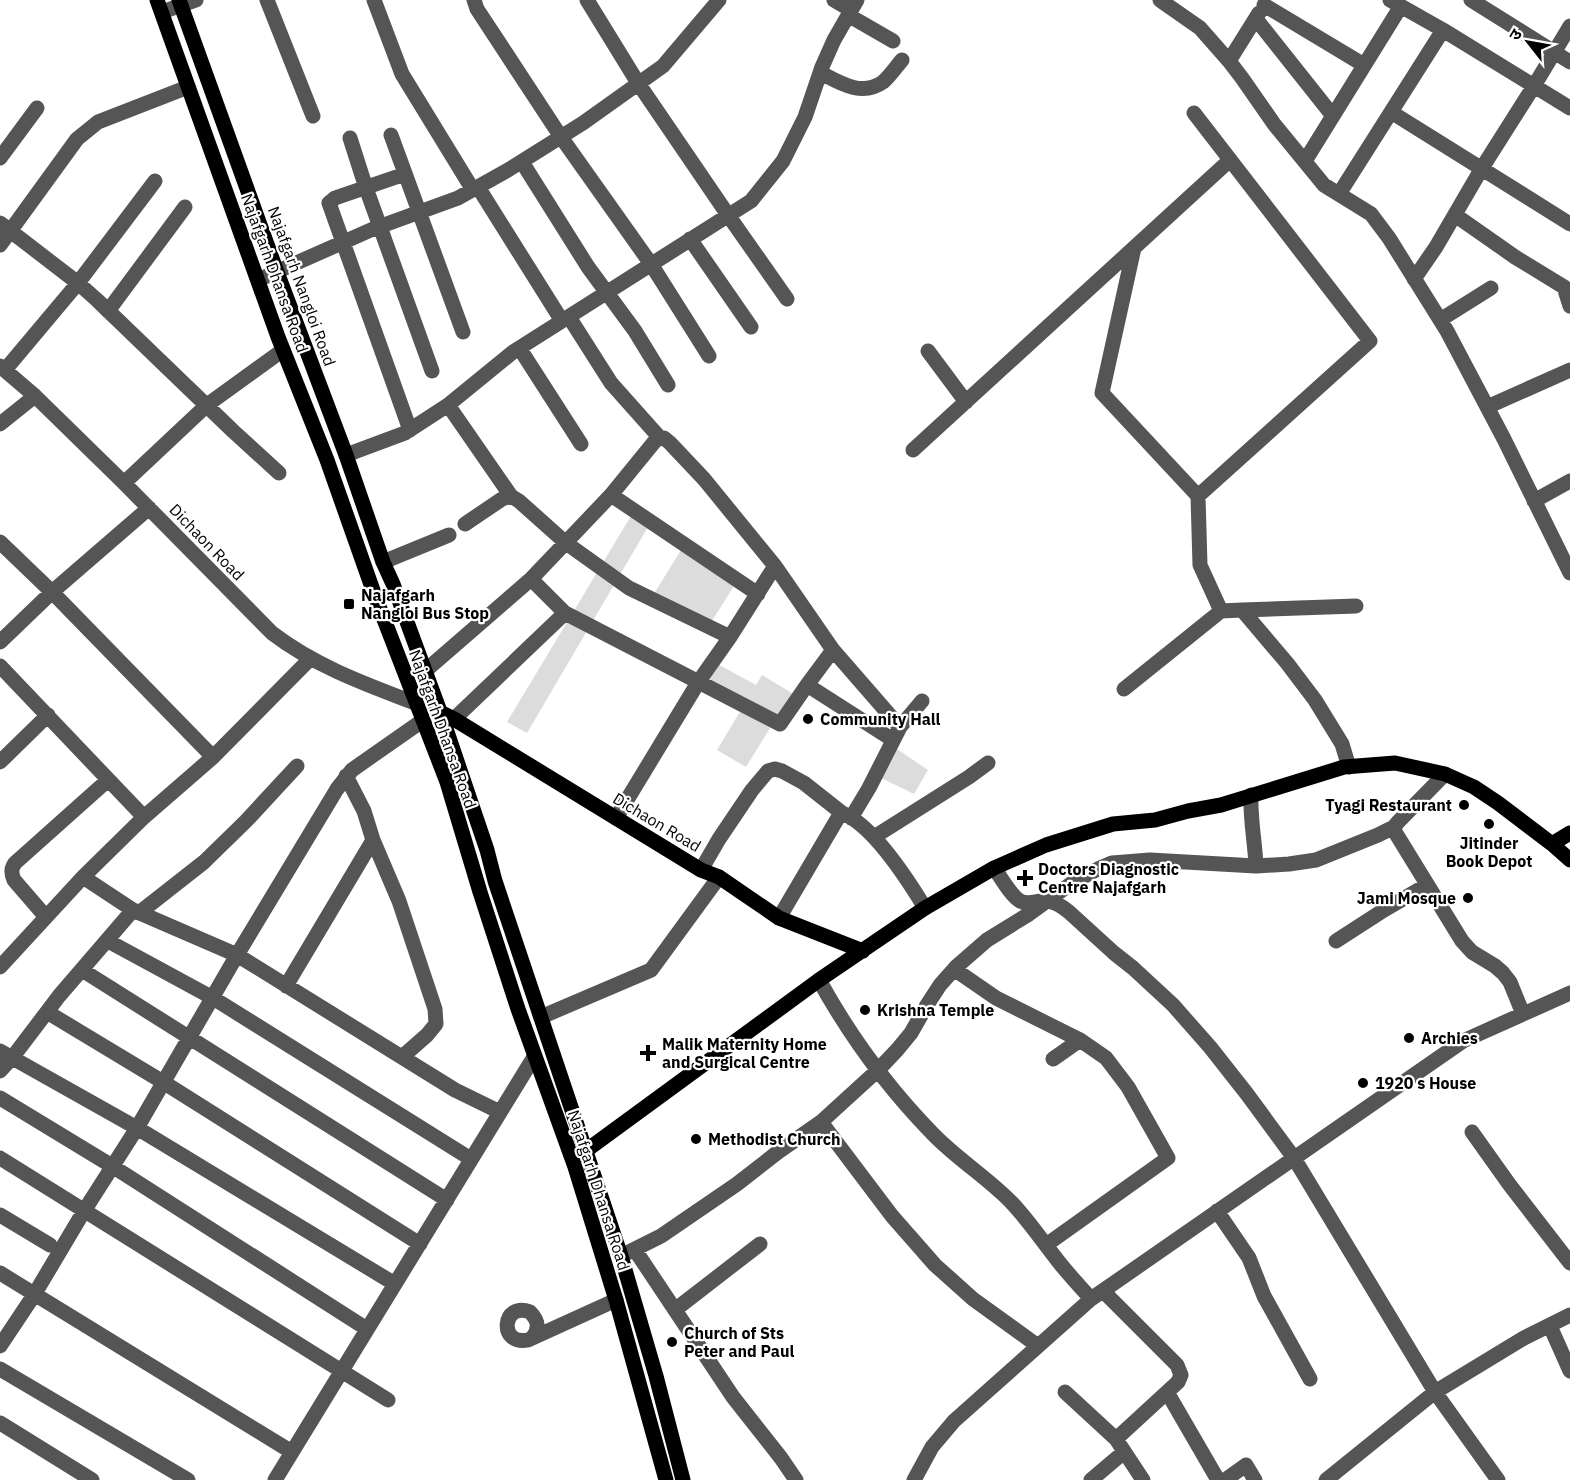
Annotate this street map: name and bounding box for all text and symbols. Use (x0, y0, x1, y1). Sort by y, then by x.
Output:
north arrow (1498, 12, 1558, 72)
text: उ (1504, 25, 1526, 43)
street label: Najafgarh Dhansa Road (237, 191, 313, 355)
street label: Najafgarh Nangloi Road (264, 203, 340, 369)
street label: Dichaon Road (165, 499, 249, 585)
place label: Najafgarh Nangloi Bus Stop (361, 585, 489, 623)
marker: Najafgarh Nangloi Bus Stop (342, 597, 356, 611)
street label: Najafgarh Dhansa Road (405, 647, 481, 811)
place label: Community Hall (820, 709, 941, 729)
marker: Community Hall (801, 712, 815, 726)
street label: Dichaon Road (609, 788, 705, 856)
place label: Tyagi Restaurant (1325, 795, 1452, 815)
marker: Tyagi Restaurant (1457, 798, 1471, 812)
marker: Jitinder Book Depot (1482, 817, 1496, 831)
place label: Jitinder Book Depot (1446, 833, 1532, 871)
place label: Doctors Diagnostic Centre Najafgarh (1038, 859, 1179, 897)
marker: Doctors Diagnostic Centre Najafgarh (1016, 869, 1034, 887)
place label: Jami Mosque (1357, 888, 1456, 908)
marker: Jami Mosque (1461, 891, 1475, 905)
place label: Krishna Temple (877, 1000, 994, 1020)
marker: Krishna Temple (858, 1003, 872, 1017)
place label: Archies (1421, 1028, 1478, 1048)
marker: Archies (1402, 1031, 1416, 1045)
place label: Malik Maternity Home and Surgical Centre (662, 1034, 827, 1072)
marker: Malik Maternity Home and Surgical Centre (639, 1044, 657, 1062)
place label: 1920 s House (1375, 1073, 1476, 1093)
marker: 1920 s House (1356, 1076, 1370, 1090)
street label: Najafgarh Dhansa Road (564, 1107, 634, 1273)
place label: Methodist Church (708, 1129, 841, 1149)
marker: Methodist Church (689, 1132, 703, 1146)
place label: Church of Sts Peter and Paul (684, 1323, 795, 1361)
marker: Church of Sts Peter and Paul (665, 1335, 679, 1349)

